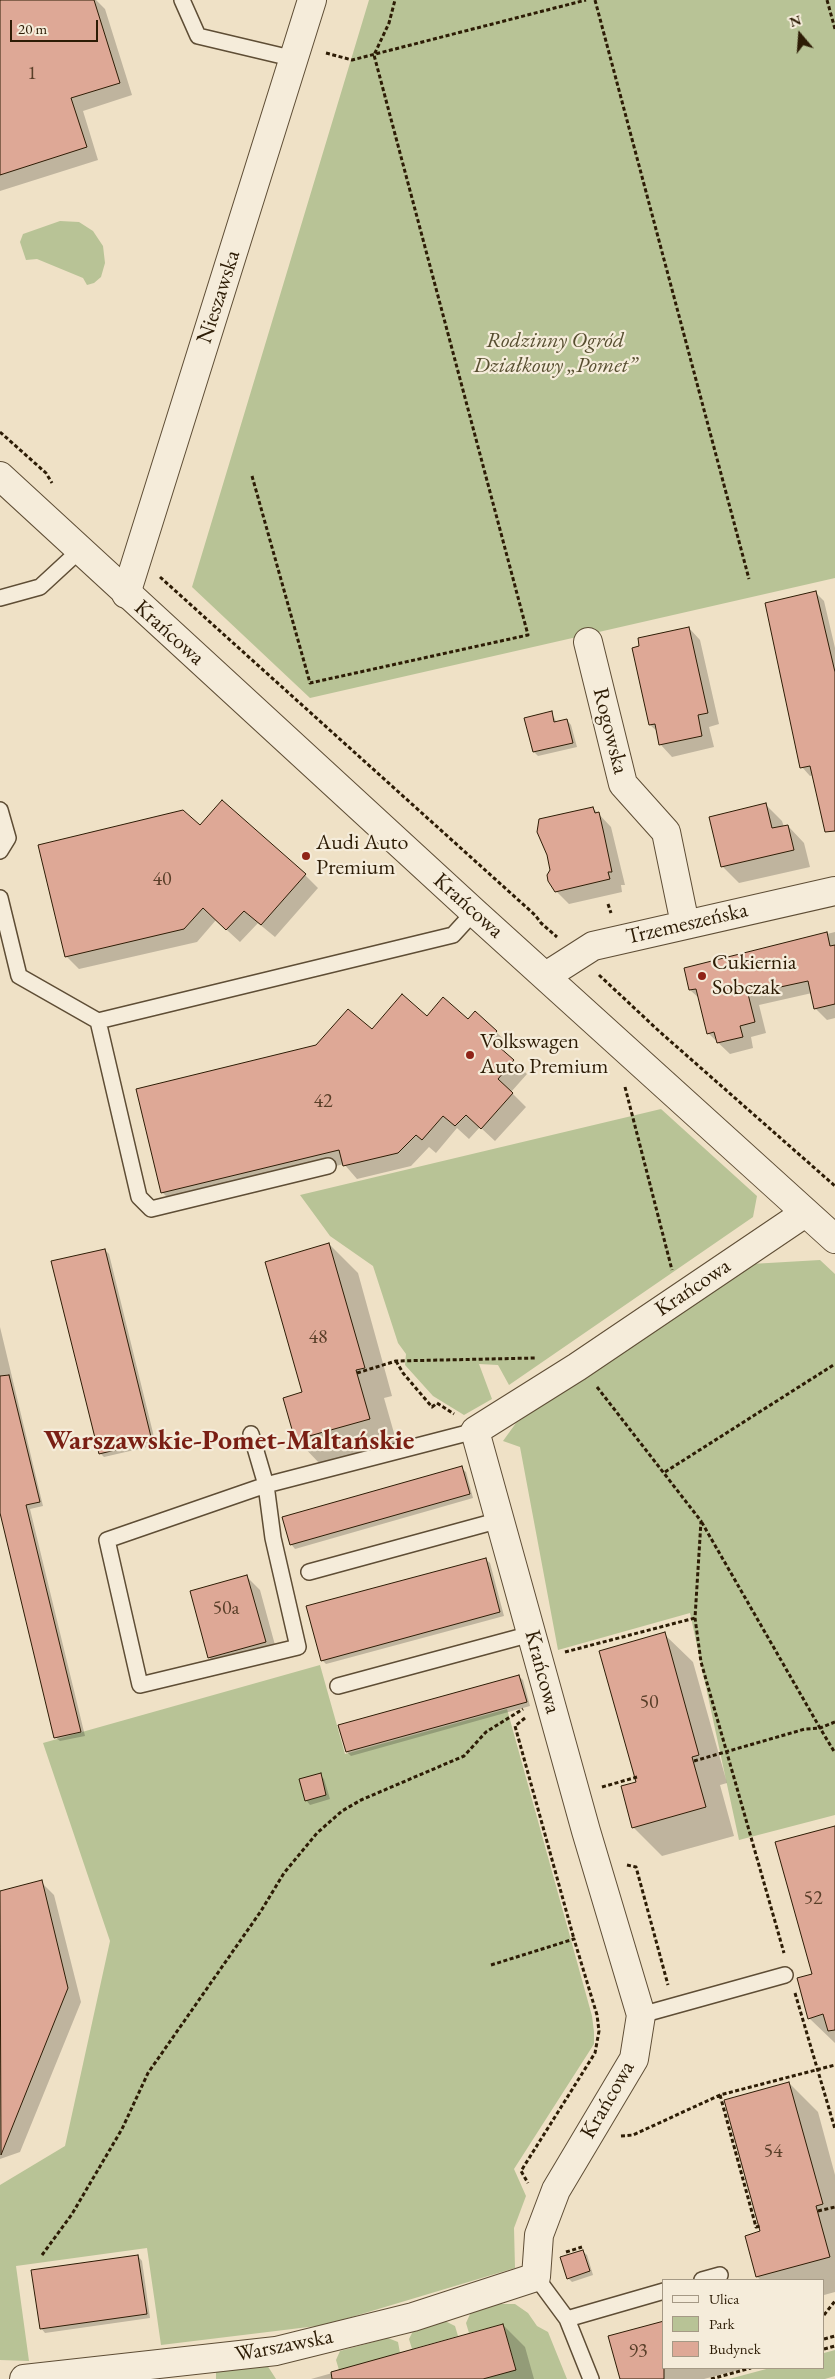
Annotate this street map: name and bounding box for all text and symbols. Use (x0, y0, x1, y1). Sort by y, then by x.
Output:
scale bar (12, 10, 100, 42)
north arrow (775, 10, 825, 60)
text: N (787, 10, 804, 31)
text: 20 m (18, 19, 47, 38)
house number: 1 (27, 62, 37, 86)
street label: Nieszawska (192, 247, 246, 347)
park label: Rodzinny Ogród Działkowy „Pomet” (473, 328, 637, 380)
street label: Krańcowa (128, 595, 210, 671)
street label: Rogowska (587, 685, 633, 777)
place label: Audi Auto Premium (316, 830, 408, 881)
marker: Audi Auto Premium (300, 850, 312, 862)
house number: 40 (152, 868, 172, 892)
street label: Krańcowa (427, 868, 509, 944)
street label: Trzemeszeńska (623, 897, 751, 951)
place label: Cukiernia Sobczak (712, 950, 797, 1001)
marker: Cukiernia Sobczak (696, 970, 708, 982)
place label: Volkswagen Auto Premium (480, 1029, 608, 1080)
marker: Volkswagen Auto Premium (464, 1049, 476, 1061)
house number: 42 (313, 1090, 333, 1114)
street label: Krańcowa (650, 1253, 736, 1323)
house number: 48 (308, 1326, 328, 1350)
district label: Warszawskie-Pomet-Maltańskie (44, 1424, 414, 1458)
house number: 50a (212, 1597, 240, 1621)
street label: Krańcowa (518, 1627, 566, 1717)
house number: 50 (639, 1691, 659, 1715)
house number: 52 (803, 1887, 823, 1911)
street label: Krańcowa (575, 2056, 641, 2144)
house number: 54 (763, 2140, 783, 2164)
legend (662, 2279, 825, 2369)
text: Ulica (709, 2289, 739, 2308)
text: Park (709, 2314, 735, 2333)
street label: Warszawska (233, 2324, 335, 2368)
text: Budynek (709, 2339, 761, 2358)
house number: 93 (628, 2340, 648, 2364)

